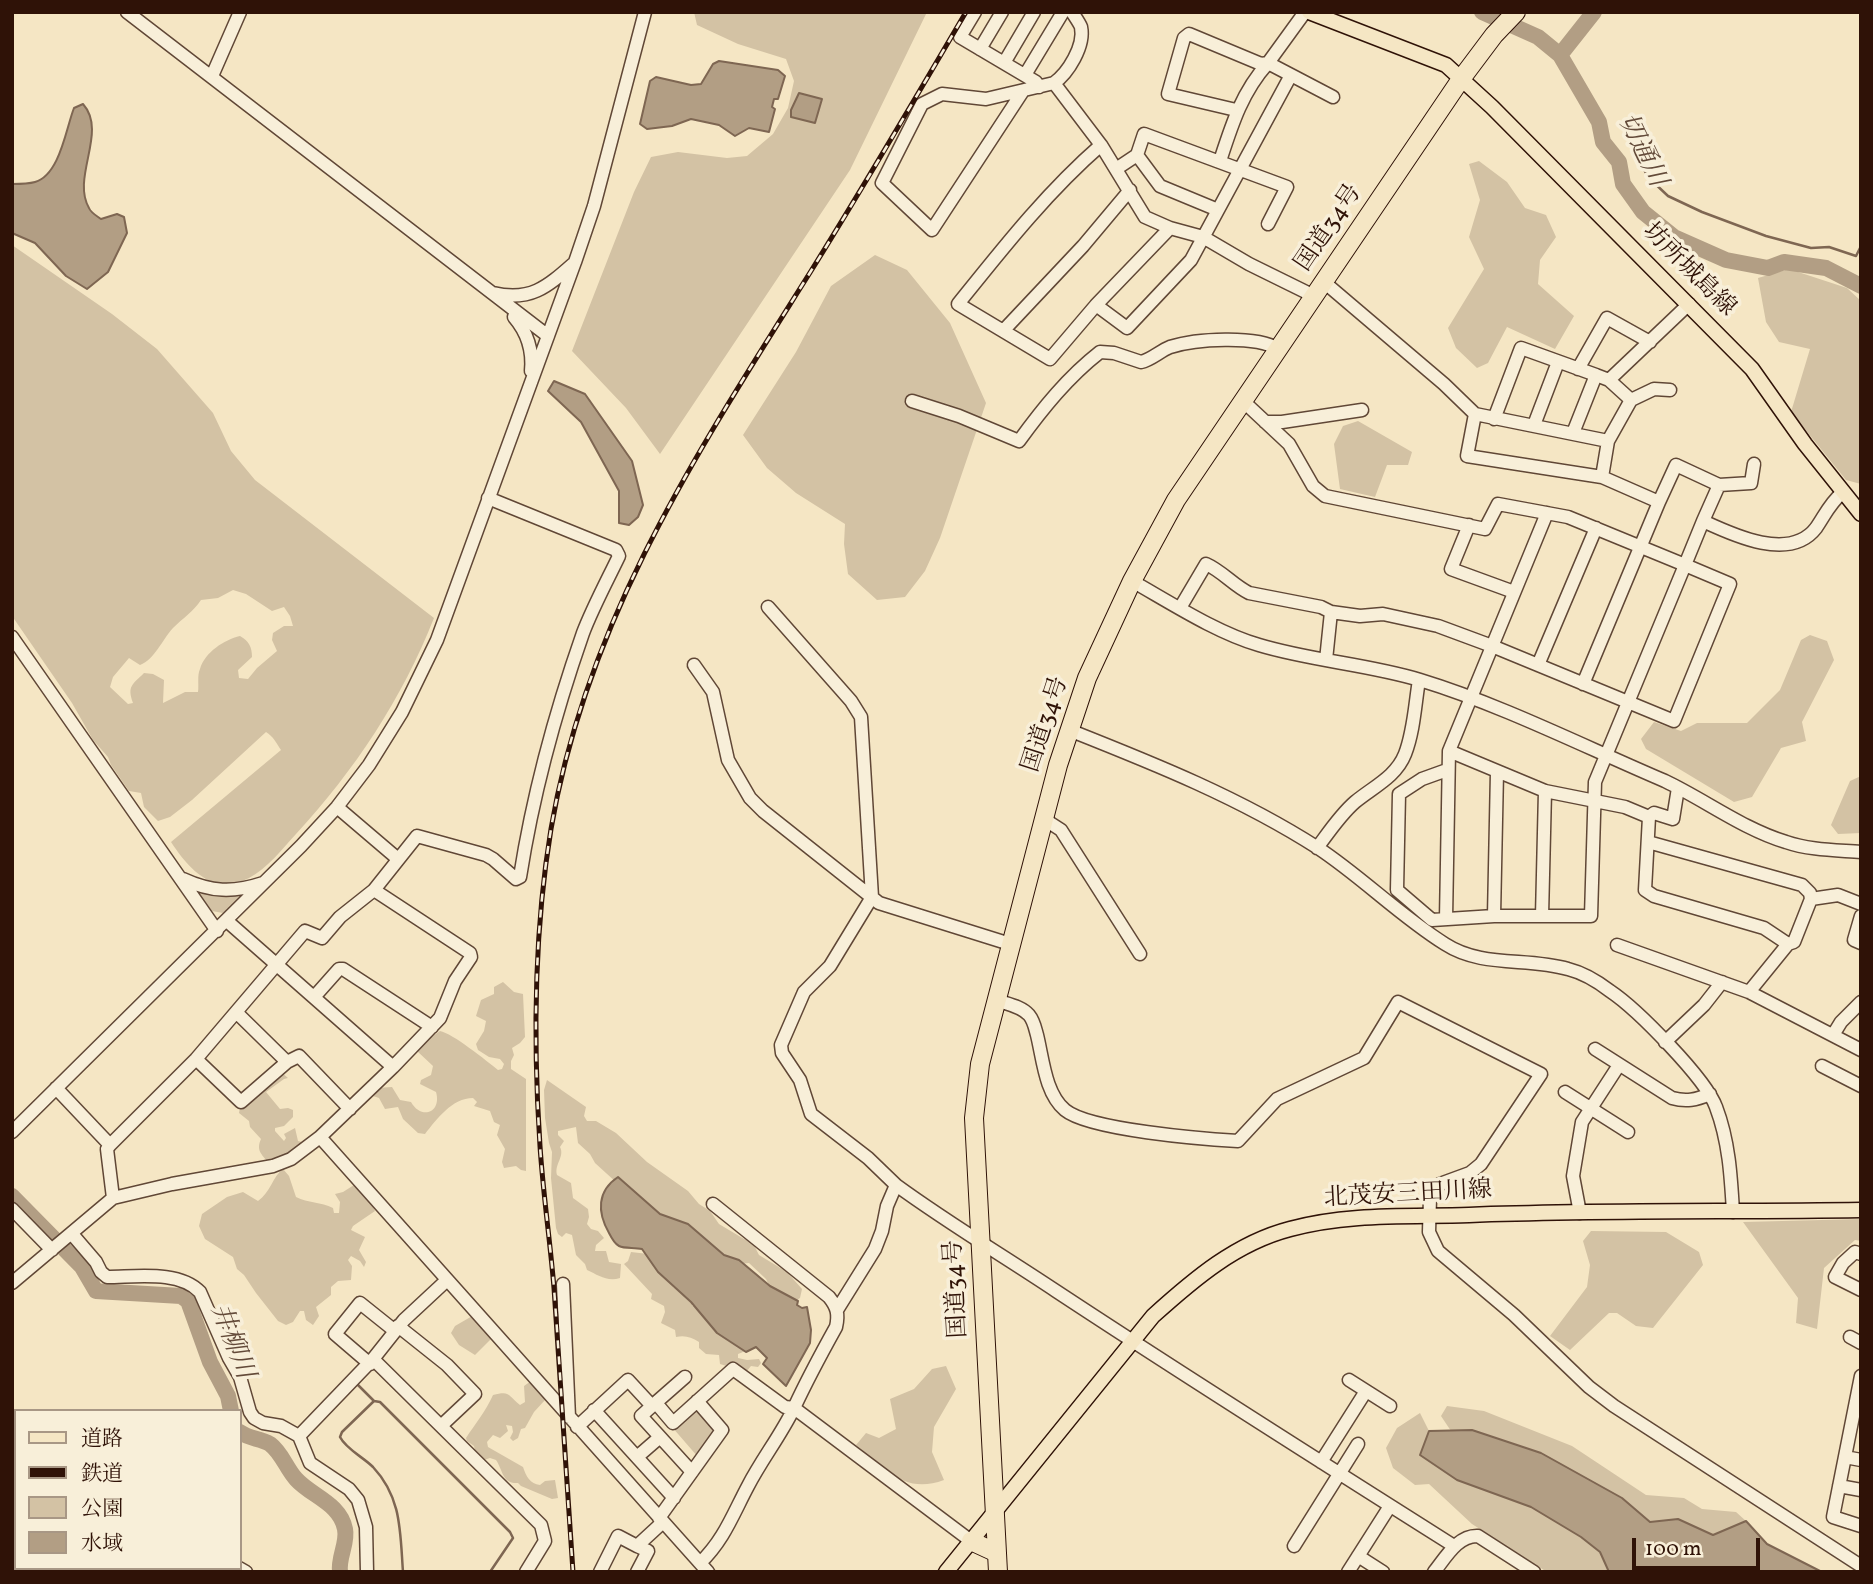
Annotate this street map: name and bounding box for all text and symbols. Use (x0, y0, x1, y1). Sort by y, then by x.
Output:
water label: 切通川 (1609, 109, 1671, 193)
street label: 国道34号 (1290, 180, 1370, 278)
street label: 坊所城島線 (1635, 218, 1741, 324)
street label: 国道34号 (1018, 674, 1076, 776)
street label: 北茂安三田川線 (1323, 1177, 1493, 1215)
street label: 国道34号 (941, 1239, 975, 1339)
water label: 井柳川 (201, 1300, 259, 1384)
legend (14, 1409, 242, 1570)
text: 道路 (81, 1425, 123, 1454)
text: 鉄道 (81, 1460, 123, 1489)
text: 公園 (81, 1495, 123, 1524)
scale bar (1635, 1524, 1763, 1568)
text: 水域 (81, 1530, 123, 1559)
text: 100 m (1645, 1535, 1702, 1564)

